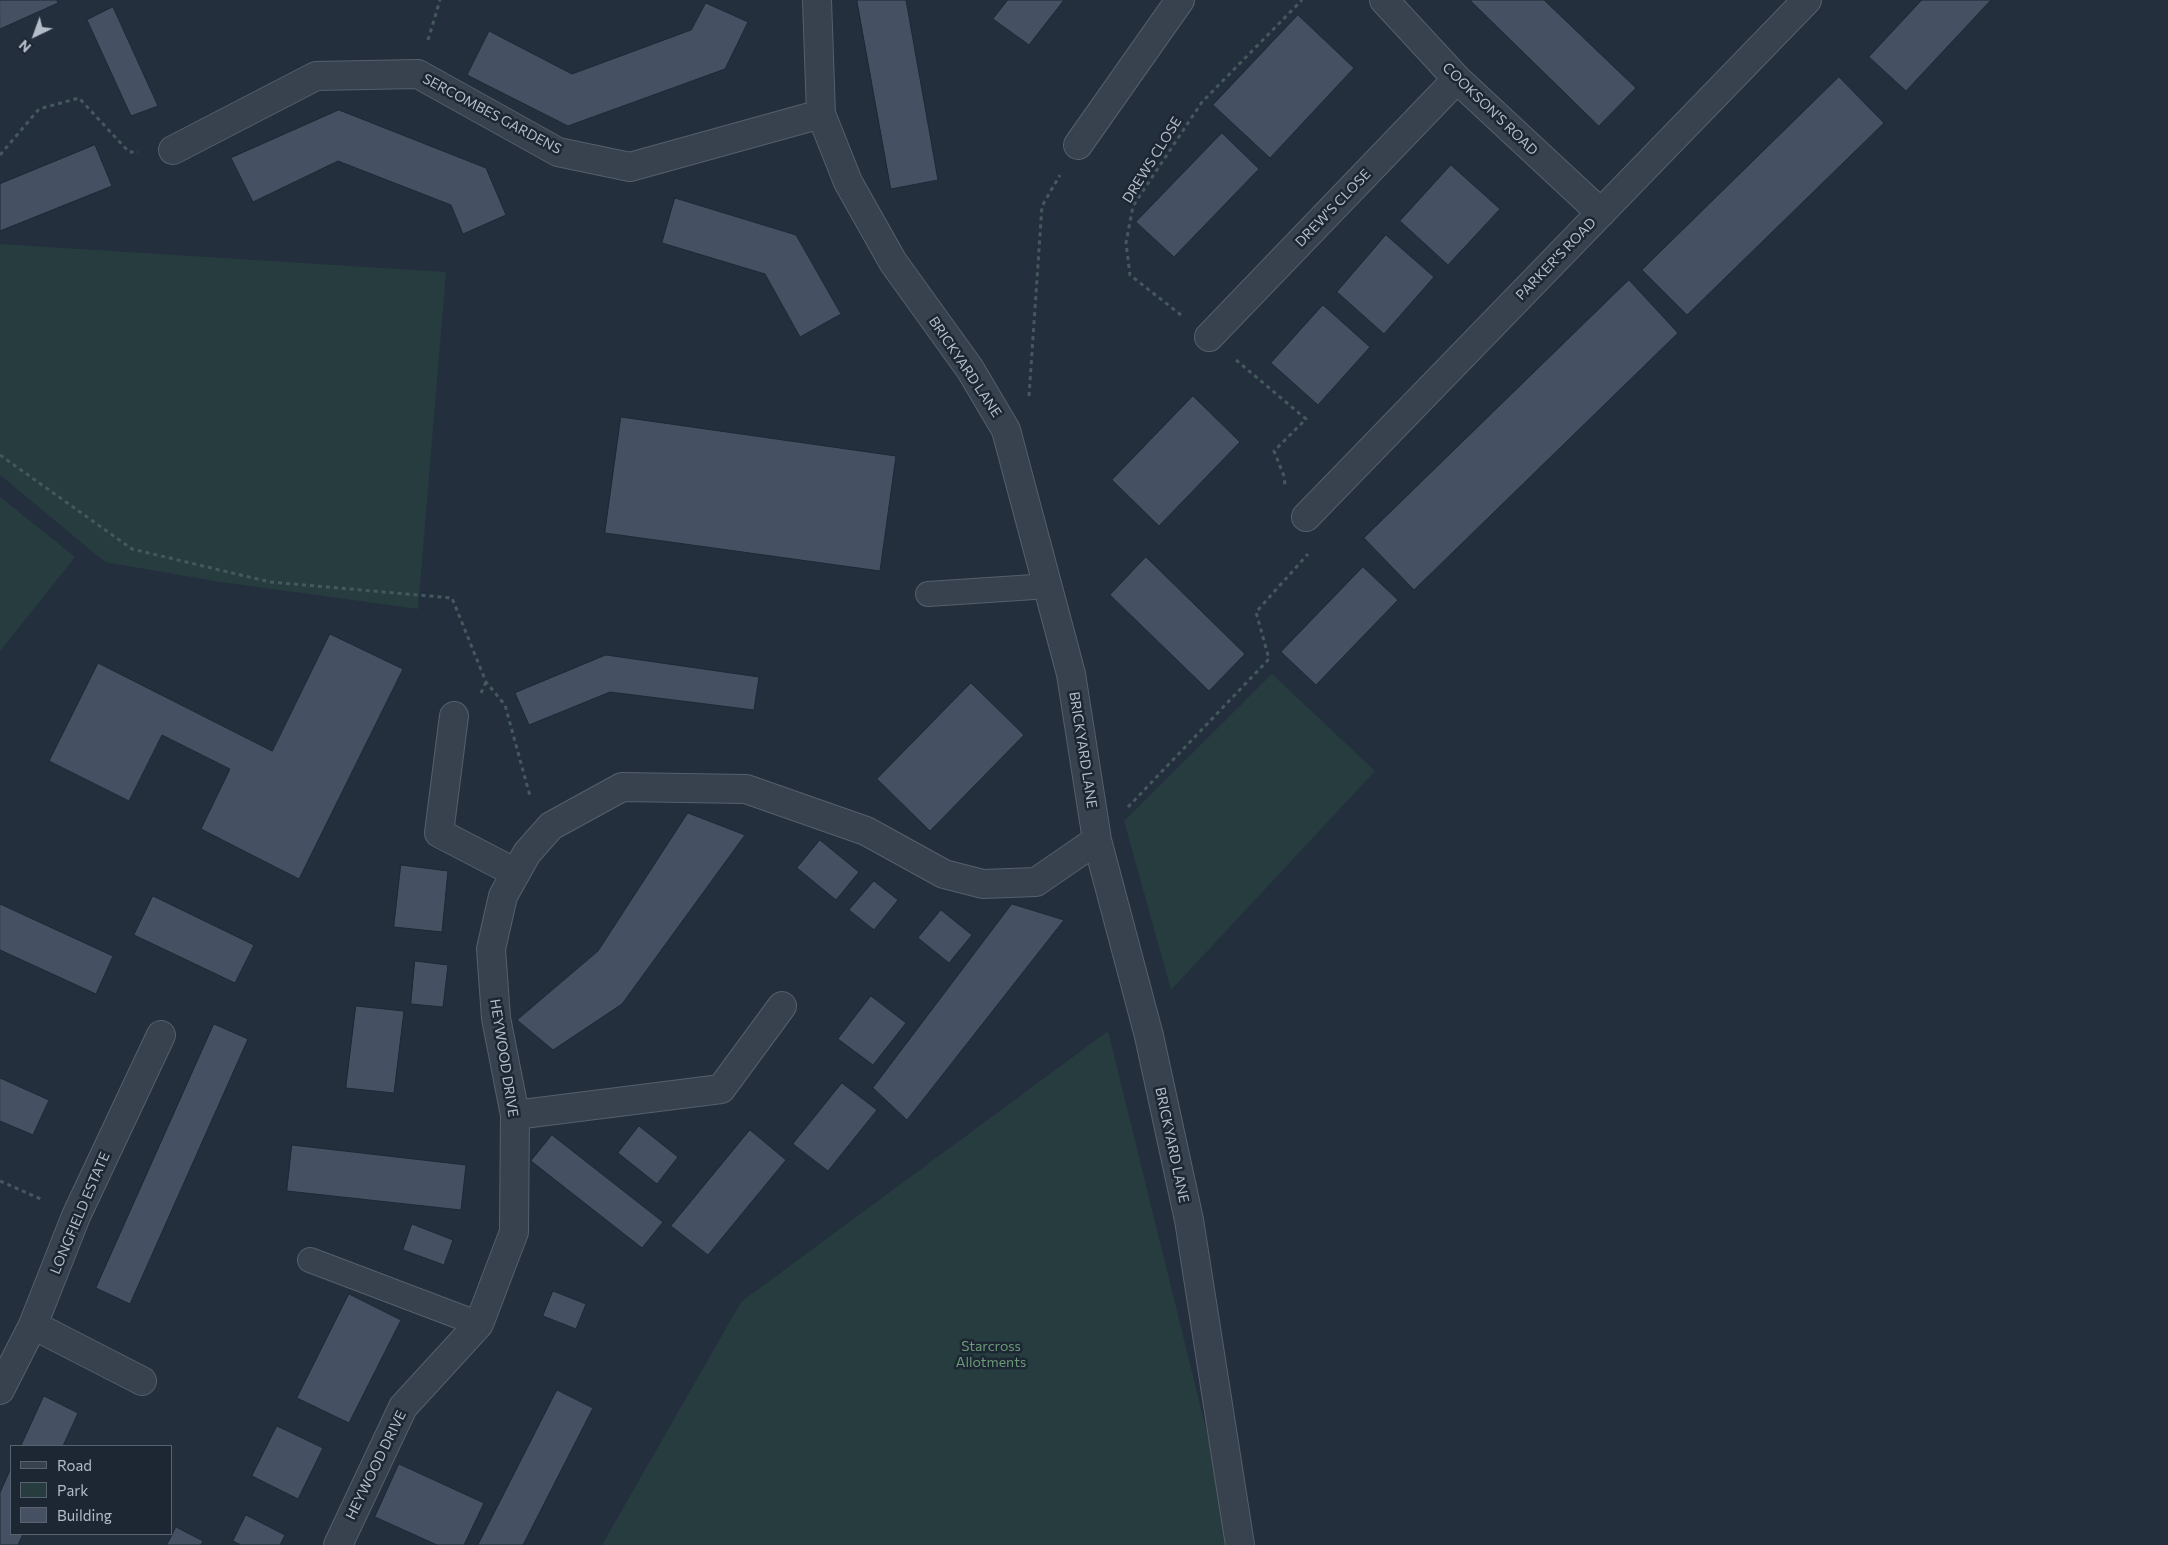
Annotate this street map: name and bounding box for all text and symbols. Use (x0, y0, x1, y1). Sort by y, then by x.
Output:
north arrow (10, 10, 60, 60)
text: N (15, 37, 34, 56)
street label: COOKSON'S ROAD (1439, 59, 1541, 159)
street label: SERCOMBES GARDENS (420, 70, 564, 158)
street label: DREWS CLOSE (1119, 114, 1185, 206)
street label: DREW'S CLOSE (1292, 166, 1374, 250)
street label: PARKER'S ROAD (1512, 214, 1600, 304)
street label: BRICKYARD LANE (925, 313, 1005, 421)
street label: BRICKYARD LANE (1065, 691, 1101, 809)
street label: HEYWOOD DRIVE (486, 998, 522, 1118)
street label: BRICKYARD LANE (1152, 1086, 1192, 1204)
street label: LONGFIELD ESTATE (47, 1149, 113, 1277)
park label: Starcross Allotments (956, 1338, 1026, 1370)
street label: HEYWOOD DRIVE (342, 1408, 410, 1522)
legend (10, 1445, 172, 1535)
text: Road (57, 1456, 92, 1474)
text: Park (57, 1481, 88, 1499)
text: Building (57, 1506, 112, 1524)

